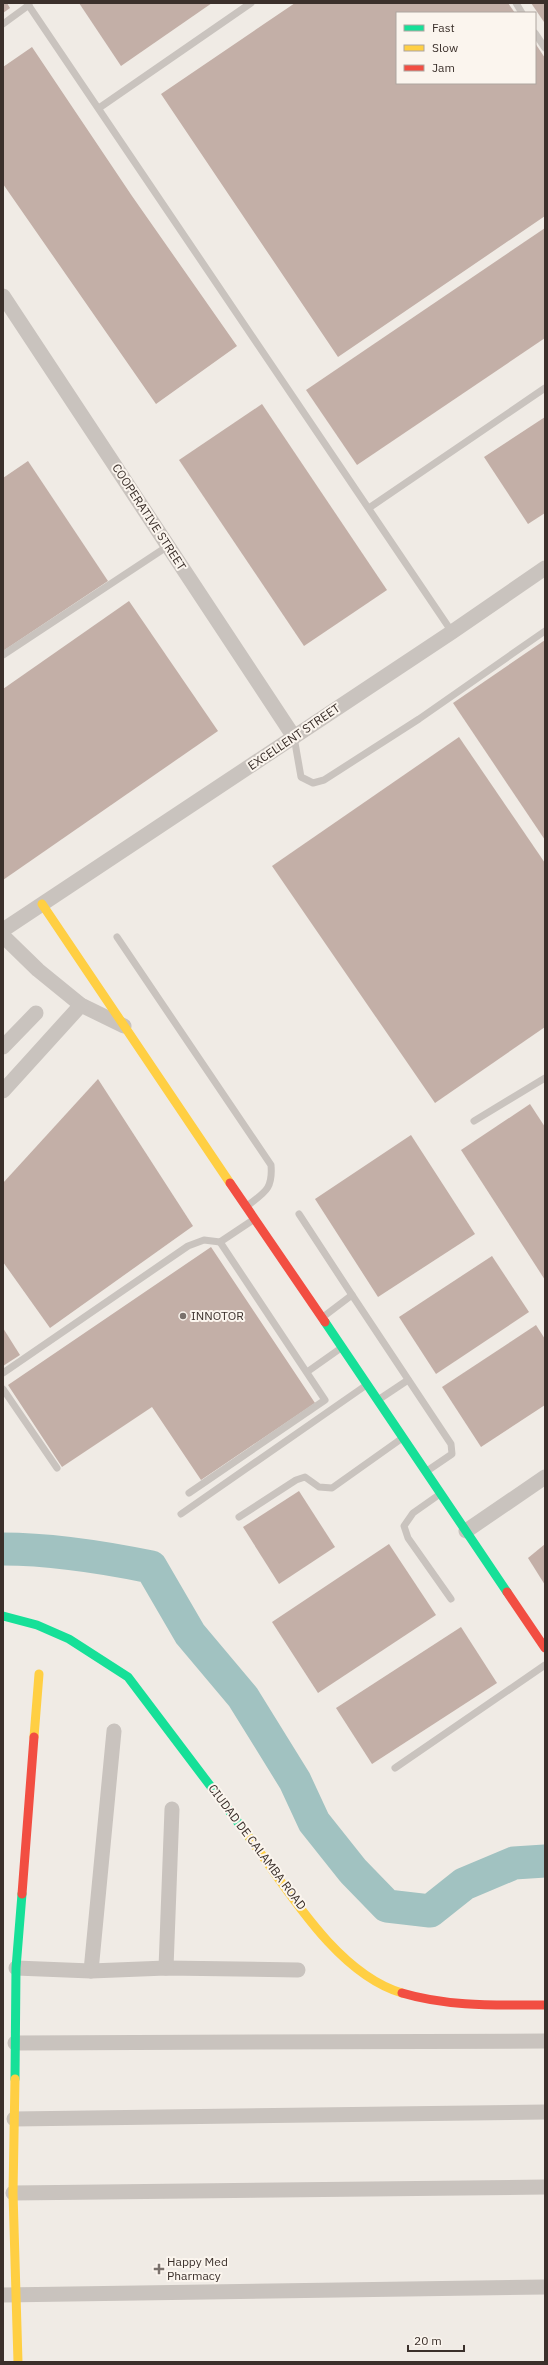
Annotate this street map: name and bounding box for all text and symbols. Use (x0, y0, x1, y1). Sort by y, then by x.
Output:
legend (396, 12, 536, 84)
text: Fast (432, 20, 455, 35)
text: Slow (432, 40, 458, 55)
text: Jam (432, 60, 455, 75)
street label: COOPERATIVE STREET (109, 461, 190, 573)
street label: EXCELLENT STREET (245, 700, 343, 773)
place label: INNOTOR (191, 1308, 244, 1323)
marker: INNOTOR (178, 1311, 188, 1321)
street label: CIUDAD DE CALAMBA ROAD (205, 1781, 310, 1912)
place label: Happy Med Pharmacy (167, 2254, 228, 2283)
marker: Happy Med Pharmacy (154, 2264, 164, 2274)
scale bar (408, 2327, 464, 2353)
text: 20 m (414, 2333, 442, 2348)

